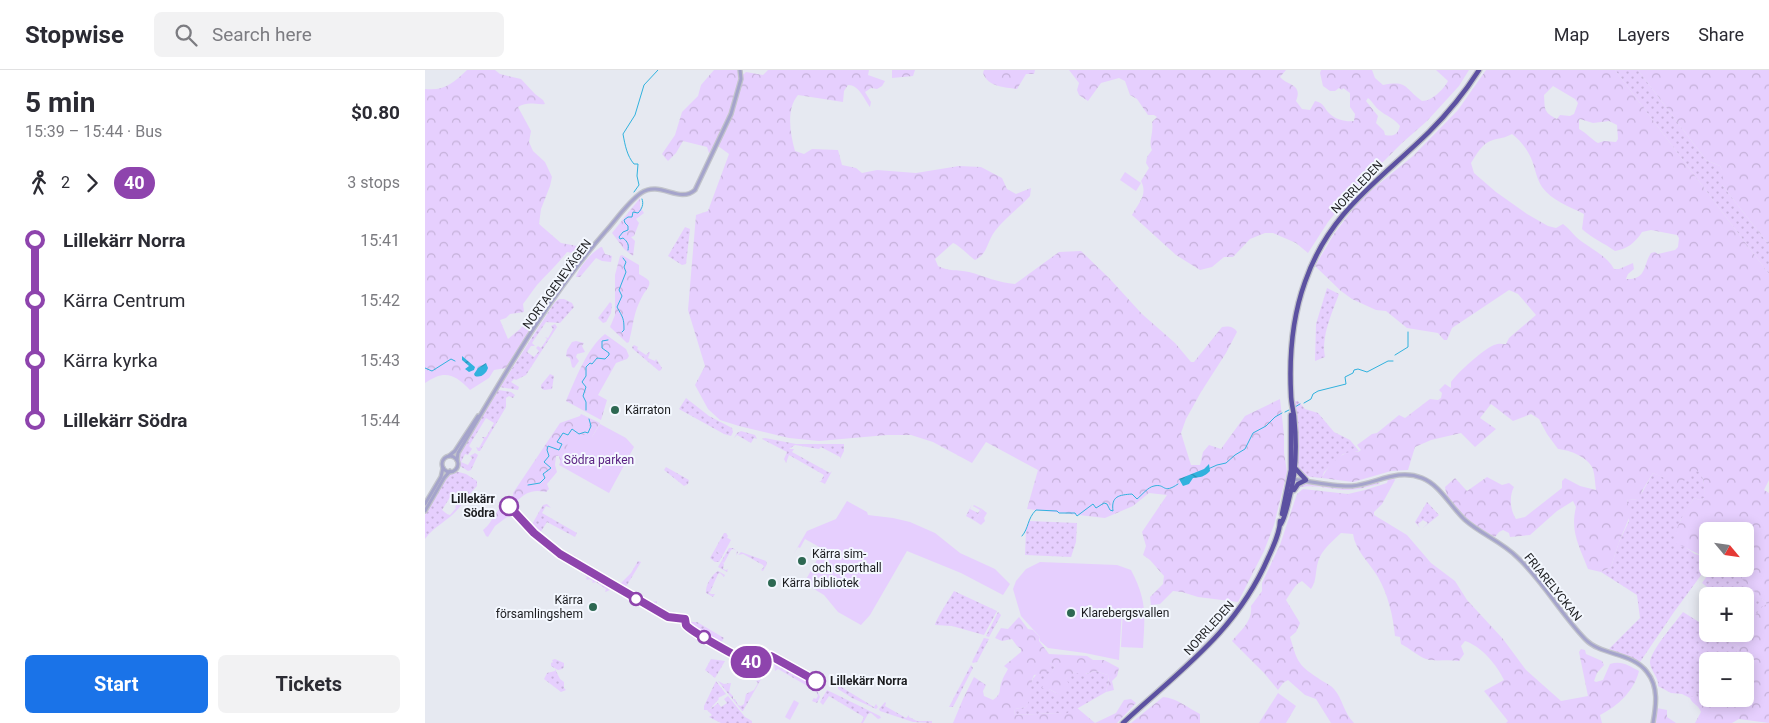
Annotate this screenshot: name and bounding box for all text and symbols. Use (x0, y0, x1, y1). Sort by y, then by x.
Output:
search box (154, 12, 504, 57)
text: Stopwise (25, 21, 124, 49)
icon: search (172, 21, 200, 49)
text: Search here (212, 23, 312, 46)
text: Map (1554, 24, 1589, 45)
text: Layers (1617, 24, 1670, 45)
text: Share (1698, 24, 1744, 45)
text: 5 min (25, 86, 95, 119)
text: $0.80 (351, 101, 400, 124)
text: 15:39 – 15:44 · Bus (25, 122, 162, 141)
street label: NORRLEDEN (1328, 158, 1386, 216)
icon: walk (25, 169, 53, 197)
icon: forward (78, 169, 106, 197)
text: 40 (124, 172, 145, 193)
text: 2 (61, 173, 70, 192)
text: 3 stops (347, 173, 400, 192)
text: Lillekärr Norra (63, 229, 186, 252)
text: 15:41 (360, 231, 400, 250)
street label: NORTAGENEVÄGEN (519, 236, 594, 331)
text: Kärra Centrum (63, 289, 186, 312)
text: 15:42 (360, 291, 400, 310)
text: Kärra kyrka (63, 349, 158, 372)
text: 15:43 (360, 351, 400, 370)
place label: Kärraton (625, 403, 671, 417)
marker: Kärraton (609, 404, 621, 416)
text: Lillekärr Södra (63, 409, 188, 432)
text: 15:44 (360, 411, 400, 430)
park label: Södra parken (564, 453, 634, 467)
place label: Lillekärr Södra (451, 492, 496, 520)
marker: Lillekärr Södra (499, 496, 519, 516)
north arrow (1699, 522, 1754, 578)
map controls (1699, 522, 1754, 707)
place label: Kärra sim- och sporthall (812, 547, 882, 575)
street label: FRIARELYCKAN (1521, 550, 1585, 624)
marker: Kärra sim- och sporthall (796, 555, 808, 567)
place label: Kärra bibliotek (782, 576, 860, 590)
marker: Kärra bibliotek (766, 577, 778, 589)
button: + (1699, 587, 1754, 642)
unlabelled marker (629, 592, 643, 606)
place label: Kärra församlingshem (496, 593, 583, 621)
street label: NORRLEDEN (1181, 598, 1237, 658)
marker: Kärra församlingshem (587, 601, 599, 613)
place label: Klarebergsvallen (1081, 606, 1169, 620)
marker: Klarebergsvallen (1065, 607, 1077, 619)
unlabelled marker (697, 630, 711, 644)
line badge: 40 (729, 646, 773, 678)
text: 40 (741, 651, 761, 672)
button: − (1699, 652, 1754, 707)
button: Start (25, 655, 208, 713)
button: Tickets (218, 655, 400, 713)
marker: Lillekärr Norra (806, 671, 826, 691)
place label: Lillekärr Norra (830, 674, 908, 688)

